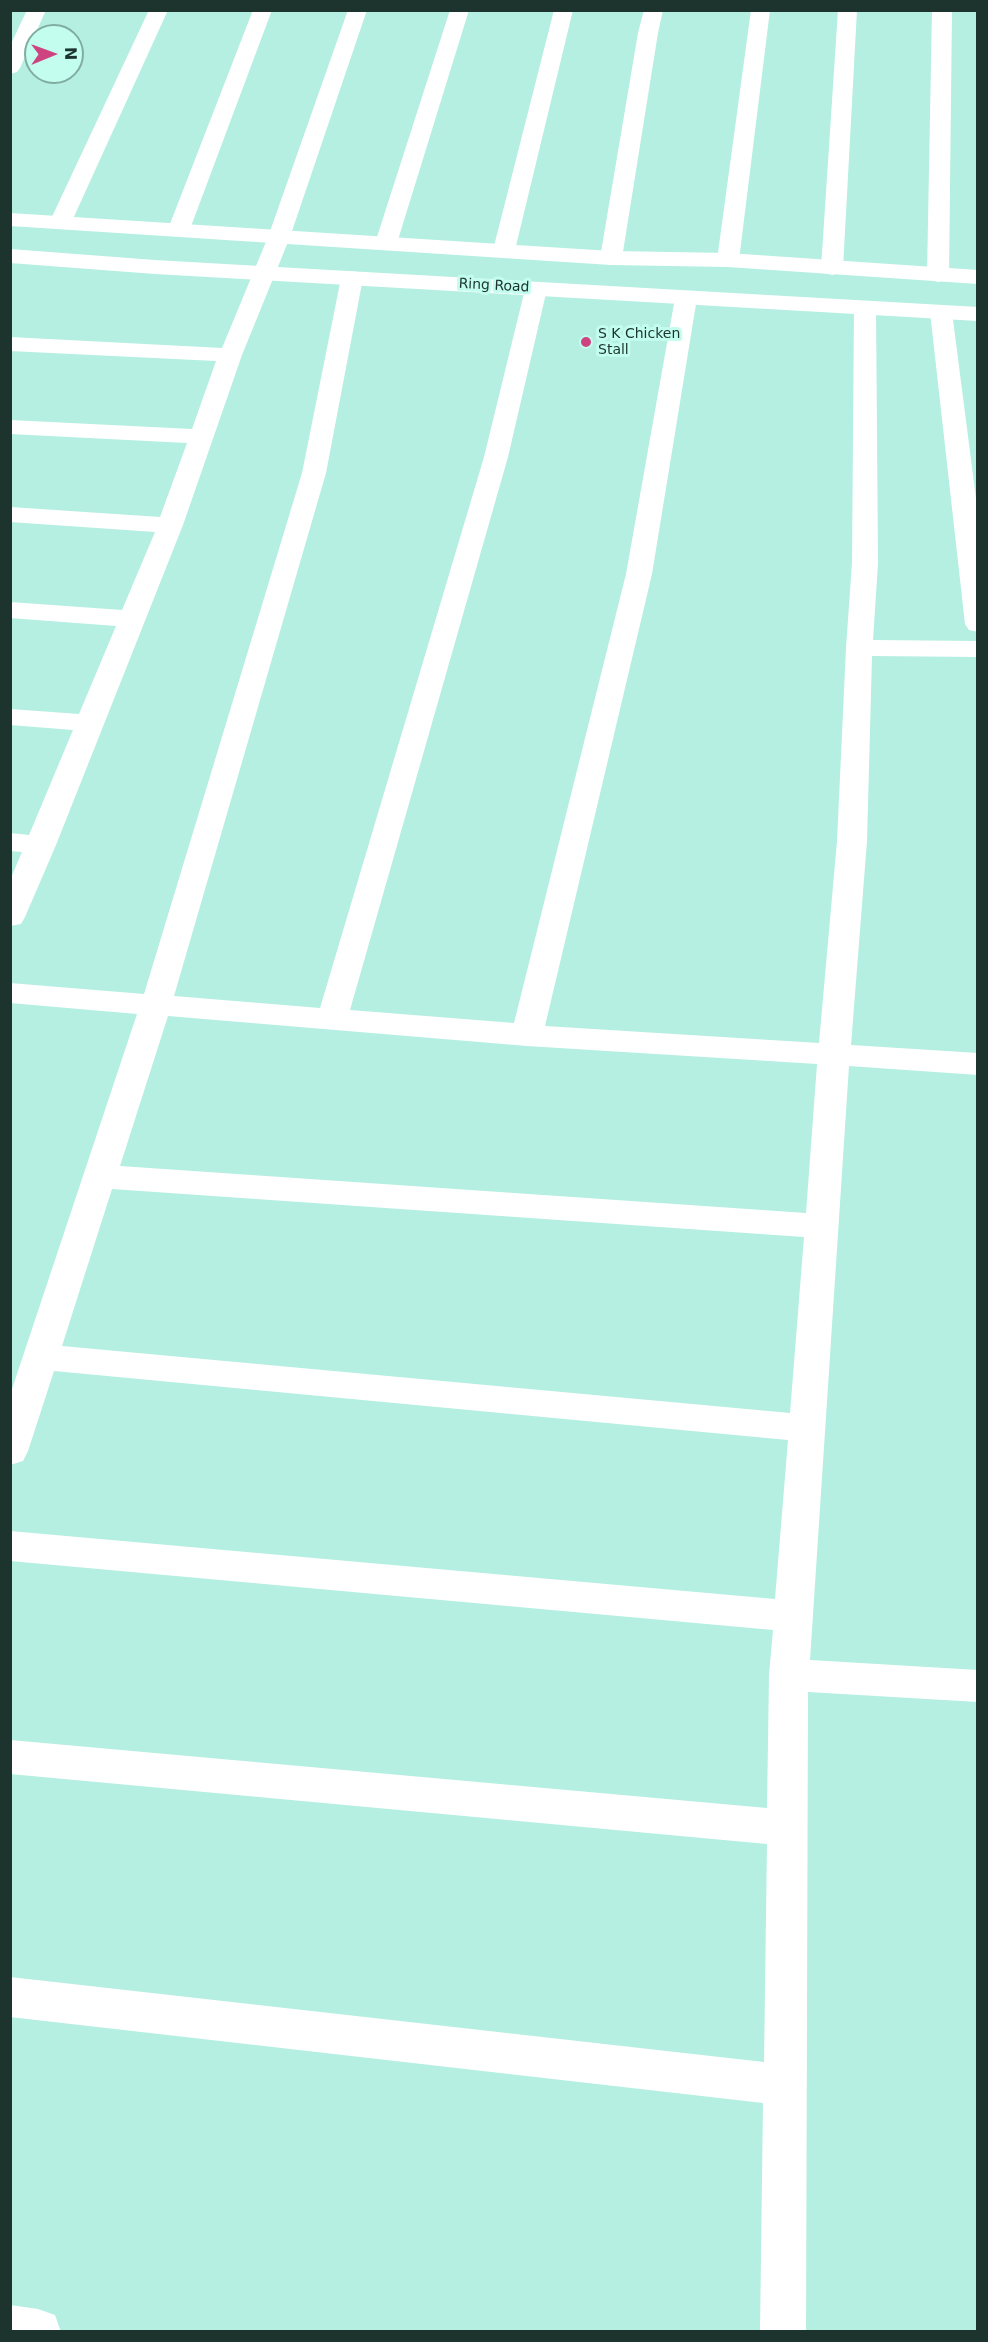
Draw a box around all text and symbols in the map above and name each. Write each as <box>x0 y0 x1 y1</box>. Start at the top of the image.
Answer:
north arrow <box>24 24 84 84</box>
text: N <box>61 47 80 61</box>
street label: Ring Road <box>458 276 530 296</box>
place label: S K Chicken Stall <box>598 326 680 358</box>
marker: S K Chicken Stall <box>579 335 593 349</box>

